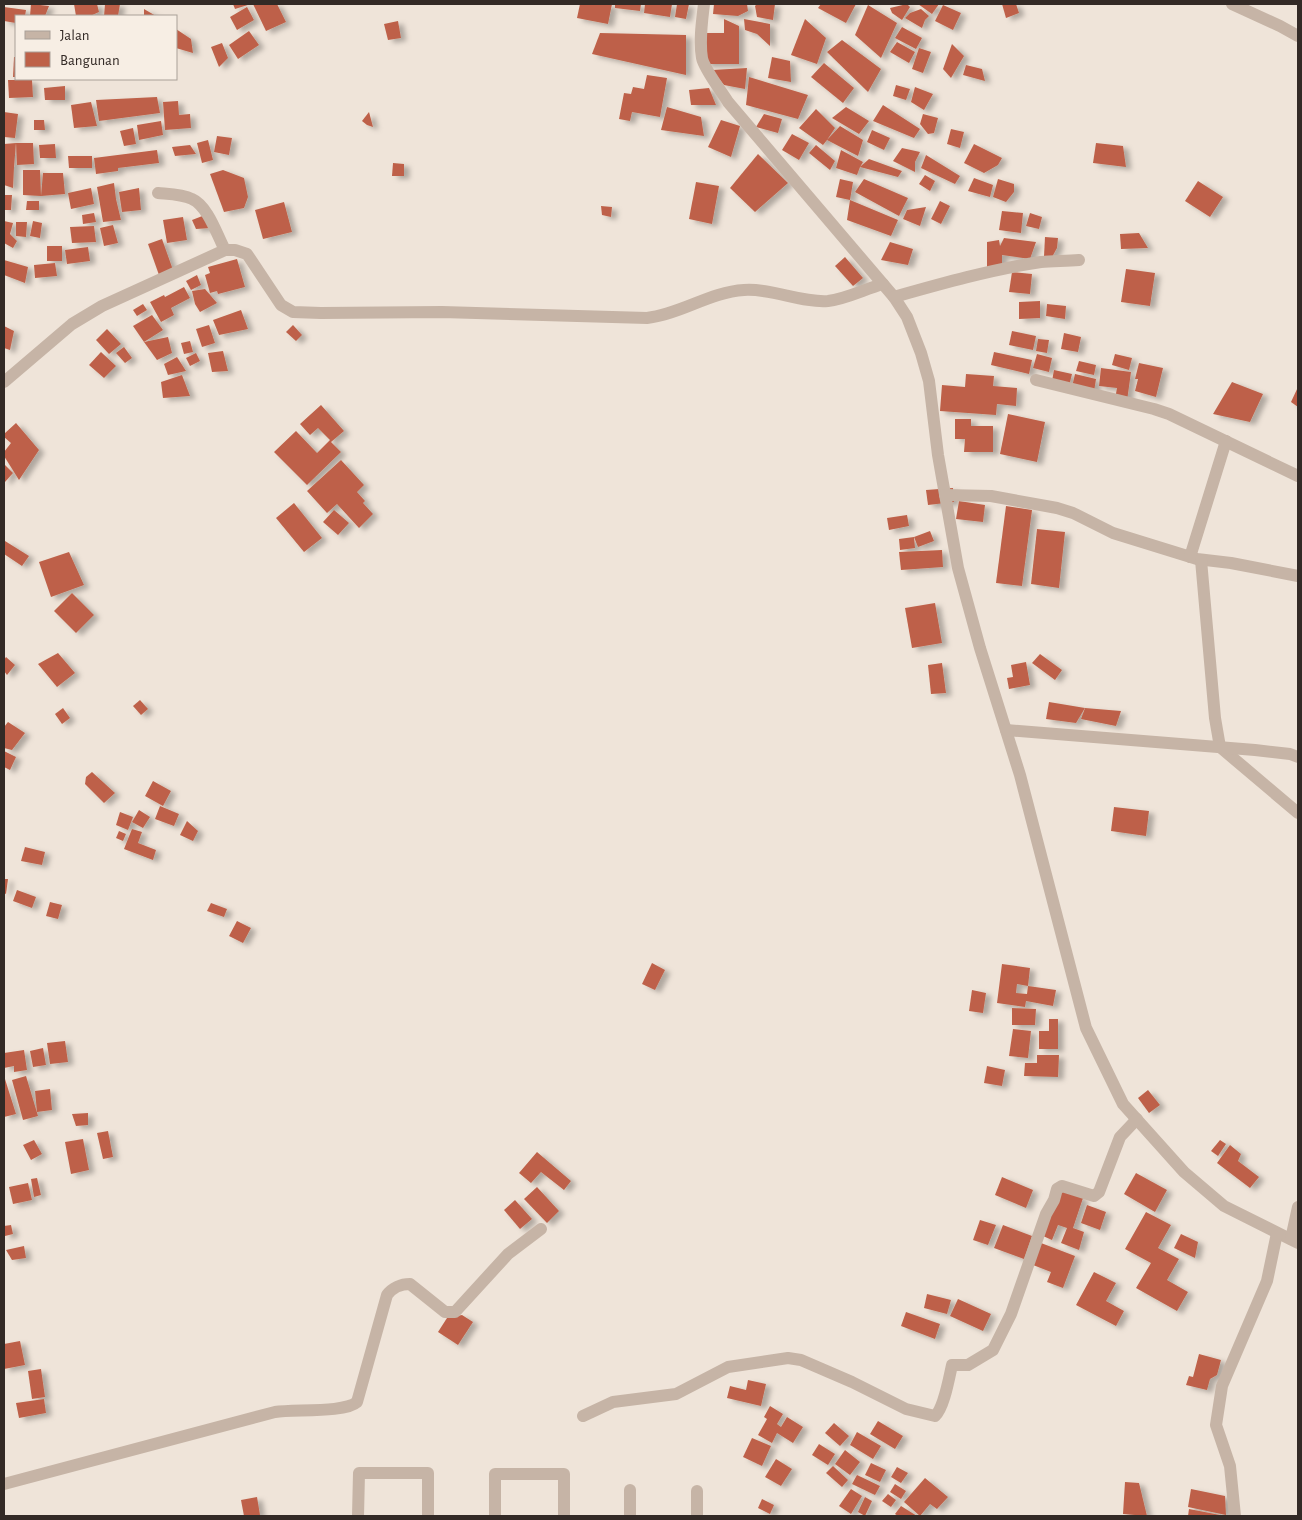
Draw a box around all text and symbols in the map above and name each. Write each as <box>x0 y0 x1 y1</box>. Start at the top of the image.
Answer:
legend <box>15 15 178 80</box>
text: Jalan <box>60 28 90 43</box>
text: Bangunan <box>60 53 120 68</box>

